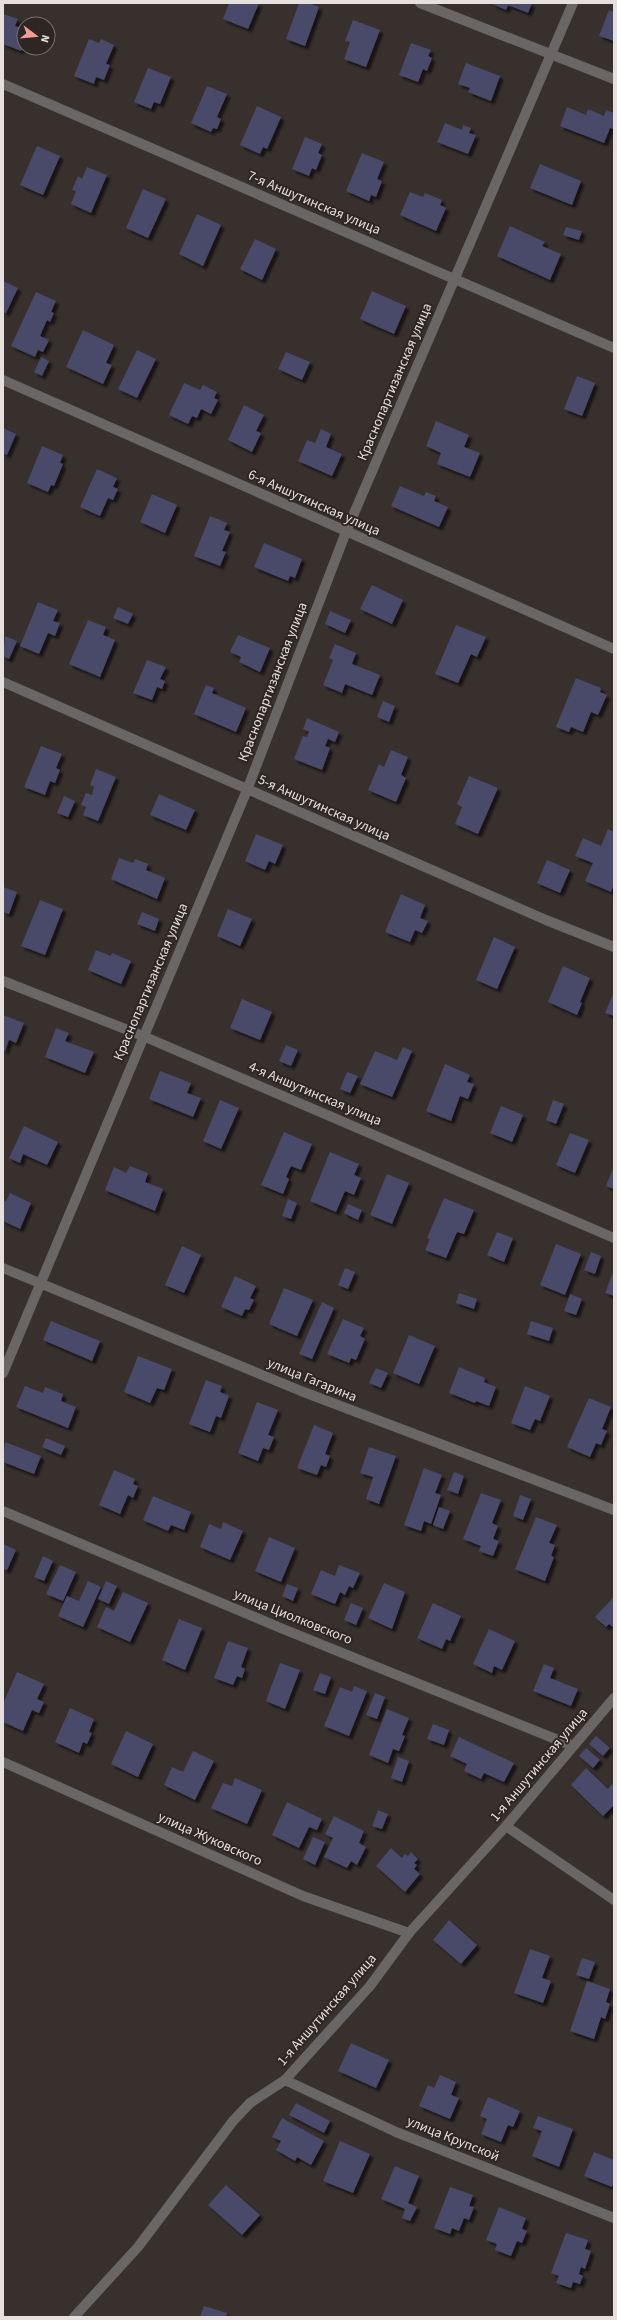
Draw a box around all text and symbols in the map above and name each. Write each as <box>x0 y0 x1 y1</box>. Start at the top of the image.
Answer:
north arrow <box>16 16 56 56</box>
text: N <box>37 33 53 44</box>
street label: 7-я Аншутинская улица <box>244 166 384 240</box>
street label: Краснопартизанская улица <box>353 300 437 464</box>
street label: 6-я Аншутинская улица <box>245 465 383 541</box>
street label: Краснопартизанская улица <box>233 599 313 765</box>
street label: 5-я Аншутинская улица <box>255 770 393 846</box>
street label: Краснопартизанская улица <box>109 900 193 1064</box>
street label: 4-я Аншутинская улица <box>245 1057 385 1131</box>
street label: улица Гагарина <box>264 1353 360 1407</box>
street label: улица Циолковского <box>231 1584 355 1650</box>
street label: 1-я Аншутинская улица <box>485 1704 593 1826</box>
street label: улица Жуковского <box>155 1807 265 1871</box>
street label: 1-я Аншутинская улица <box>273 1950 381 2070</box>
street label: улица Крупской <box>404 2111 502 2167</box>

